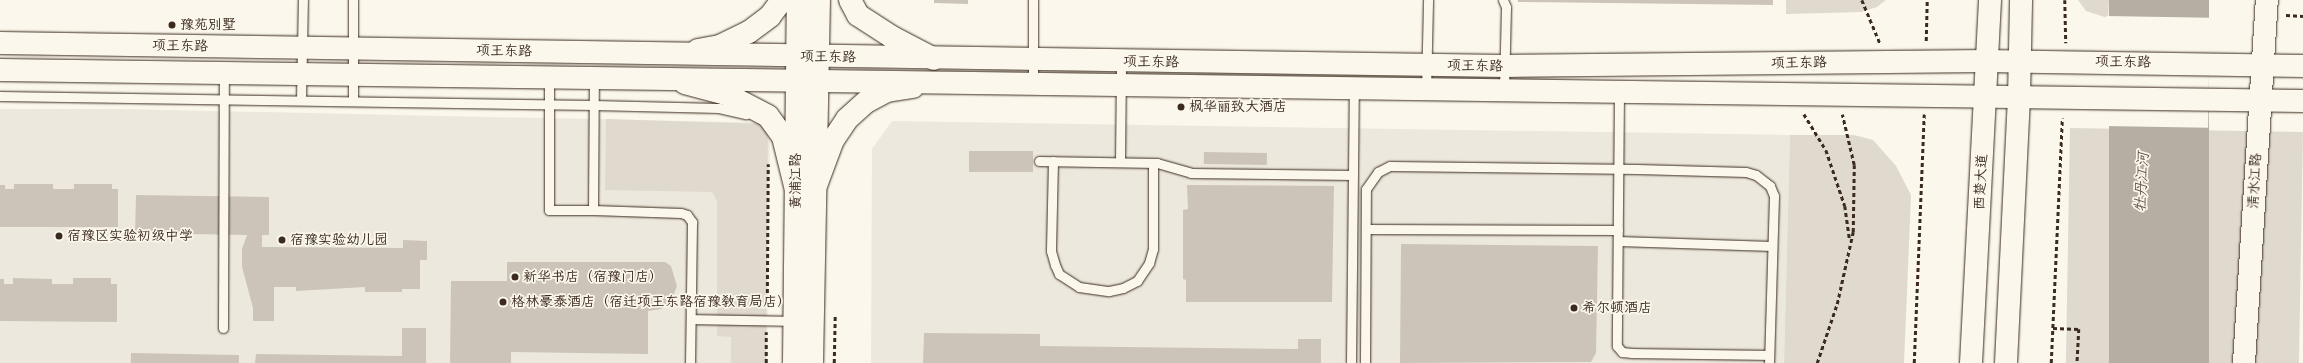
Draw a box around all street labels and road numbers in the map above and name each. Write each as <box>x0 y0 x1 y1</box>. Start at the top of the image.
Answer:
street label: 项王东路 <box>152 37 208 55</box>
street label: 项王东路 <box>476 42 532 60</box>
street label: 项王东路 <box>800 48 856 66</box>
street label: 项王东路 <box>1123 53 1179 71</box>
street label: 项王东路 <box>2095 53 2151 71</box>
street label: 项王东路 <box>1771 54 1827 72</box>
street label: 项王东路 <box>1447 57 1503 75</box>
street label: 黄浦江路 <box>788 153 804 209</box>
street label: 清水江路 <box>2245 153 2265 209</box>
street label: 西楚大道 <box>1971 154 1991 210</box>

